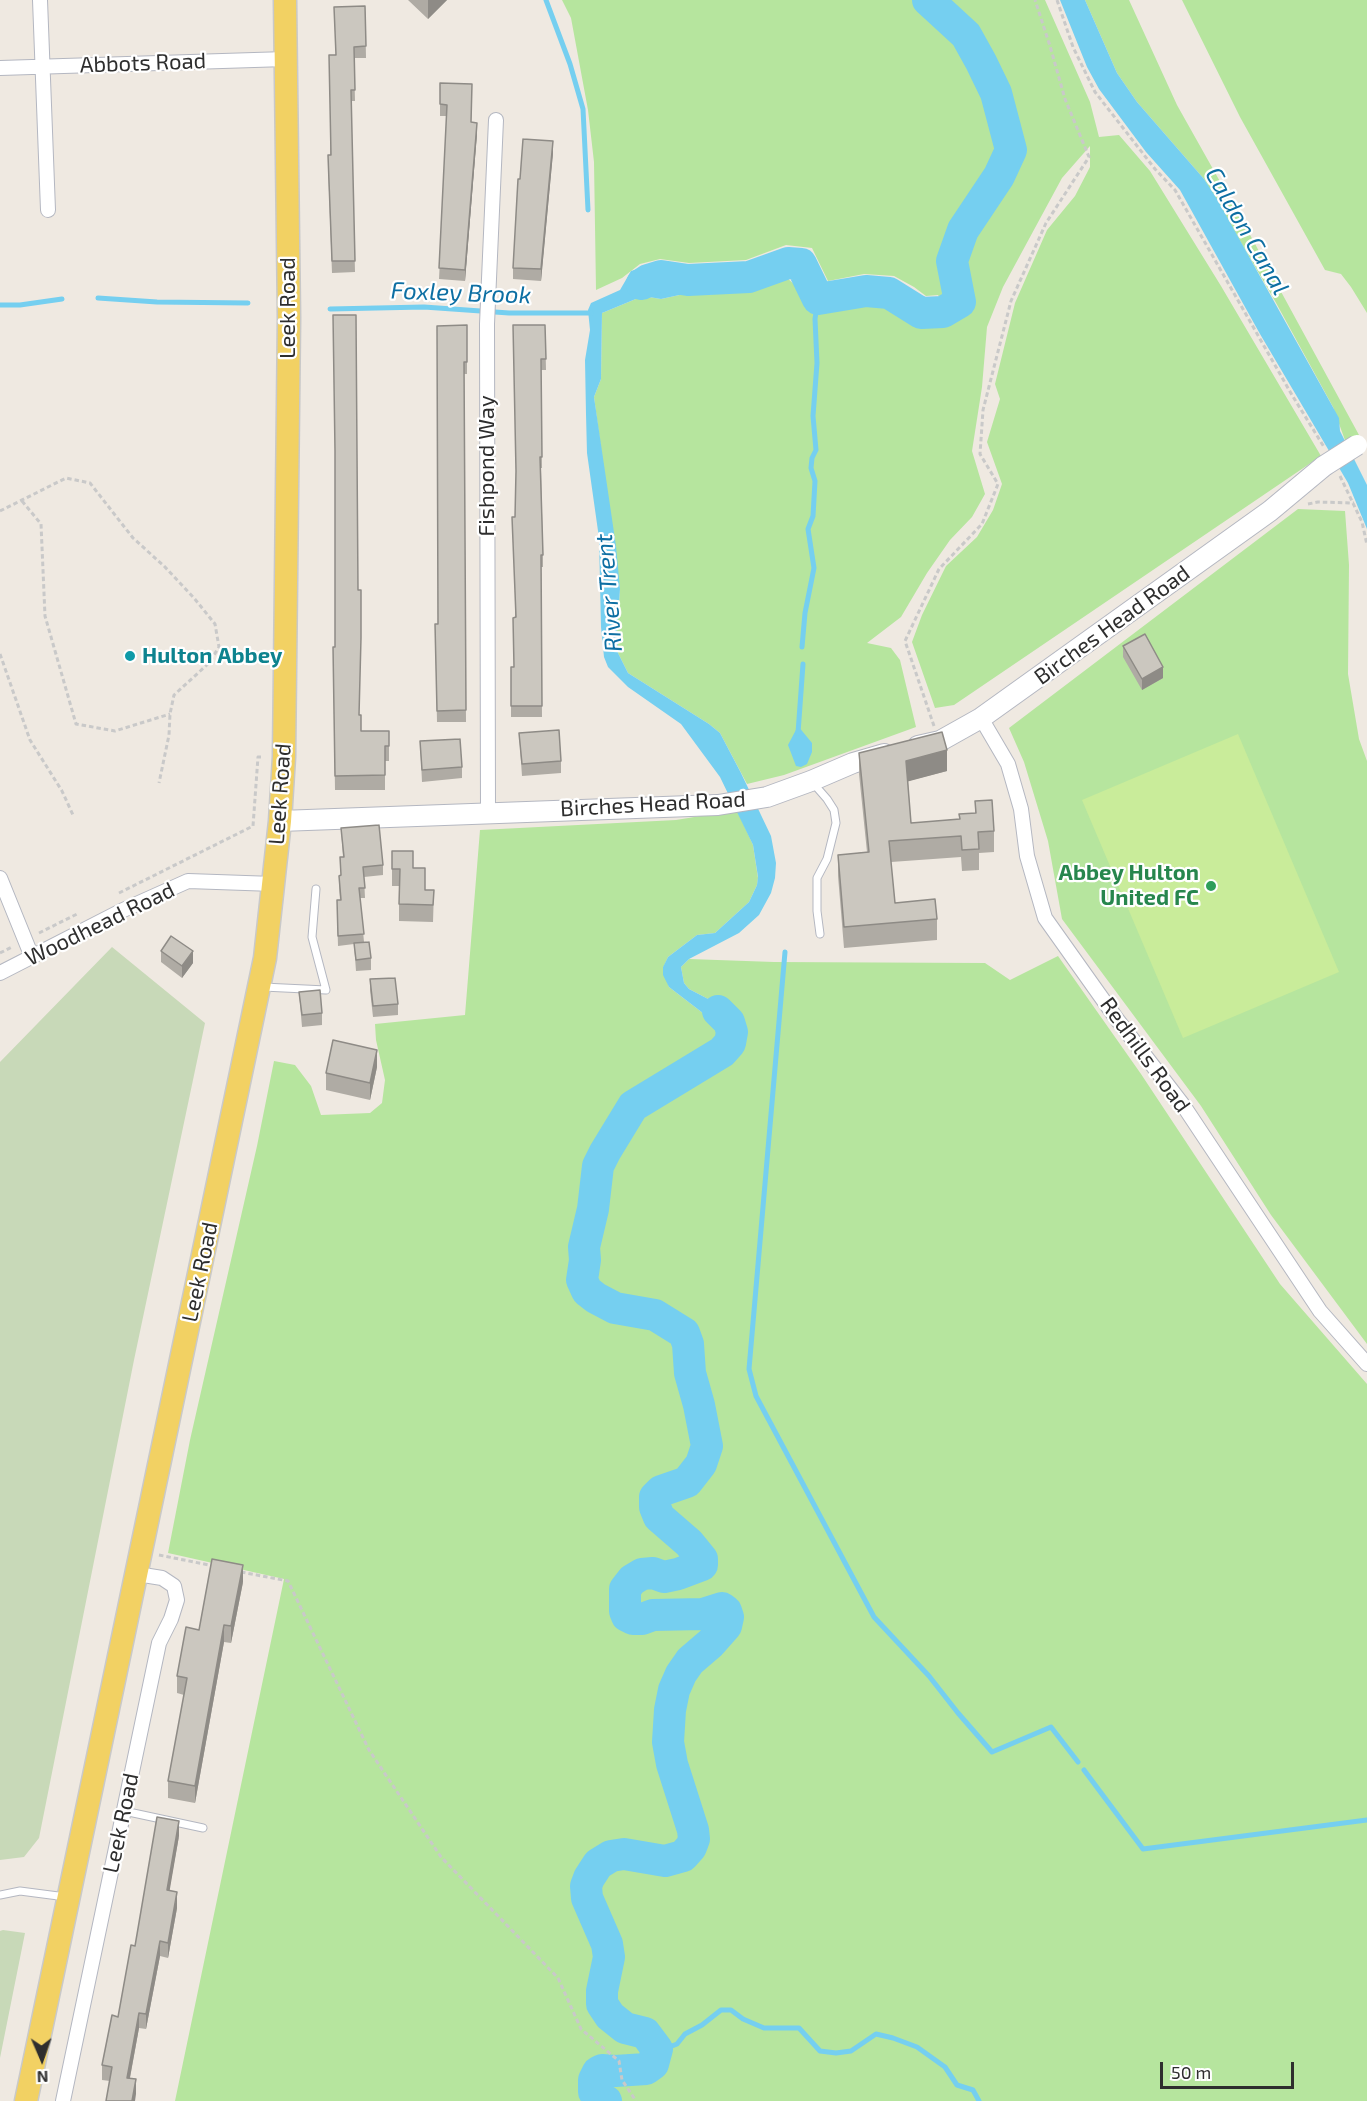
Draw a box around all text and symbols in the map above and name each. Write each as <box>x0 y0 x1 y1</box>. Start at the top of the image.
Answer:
street label: Abbots Road <box>79 48 207 78</box>
water label: Caldon Canal <box>1199 162 1295 300</box>
street label: Leek Road <box>275 257 301 359</box>
water label: Foxley Brook <box>390 276 532 310</box>
street label: Fishpond Way <box>474 395 500 537</box>
water label: River Trent <box>589 533 629 653</box>
street label: Birches Head Road <box>1029 560 1195 690</box>
place label: Hulton Abbey <box>142 643 282 669</box>
marker: Hulton Abbey <box>123 649 137 663</box>
street label: Leek Road <box>263 742 297 846</box>
street label: Birches Head Road <box>560 786 746 822</box>
place label: Abbey Hulton United FC <box>1059 860 1199 912</box>
street label: Woodhead Road <box>21 876 179 972</box>
marker: Abbey Hulton United FC <box>1204 879 1218 893</box>
street label: Redhills Road <box>1094 992 1196 1118</box>
street label: Leek Road <box>177 1220 223 1324</box>
street label: Leek Road <box>98 1771 144 1875</box>
north arrow <box>12 2029 72 2089</box>
scale bar <box>1163 2050 1296 2088</box>
text: 50 m <box>1171 2061 1211 2083</box>
text: N <box>37 2068 49 2087</box>

